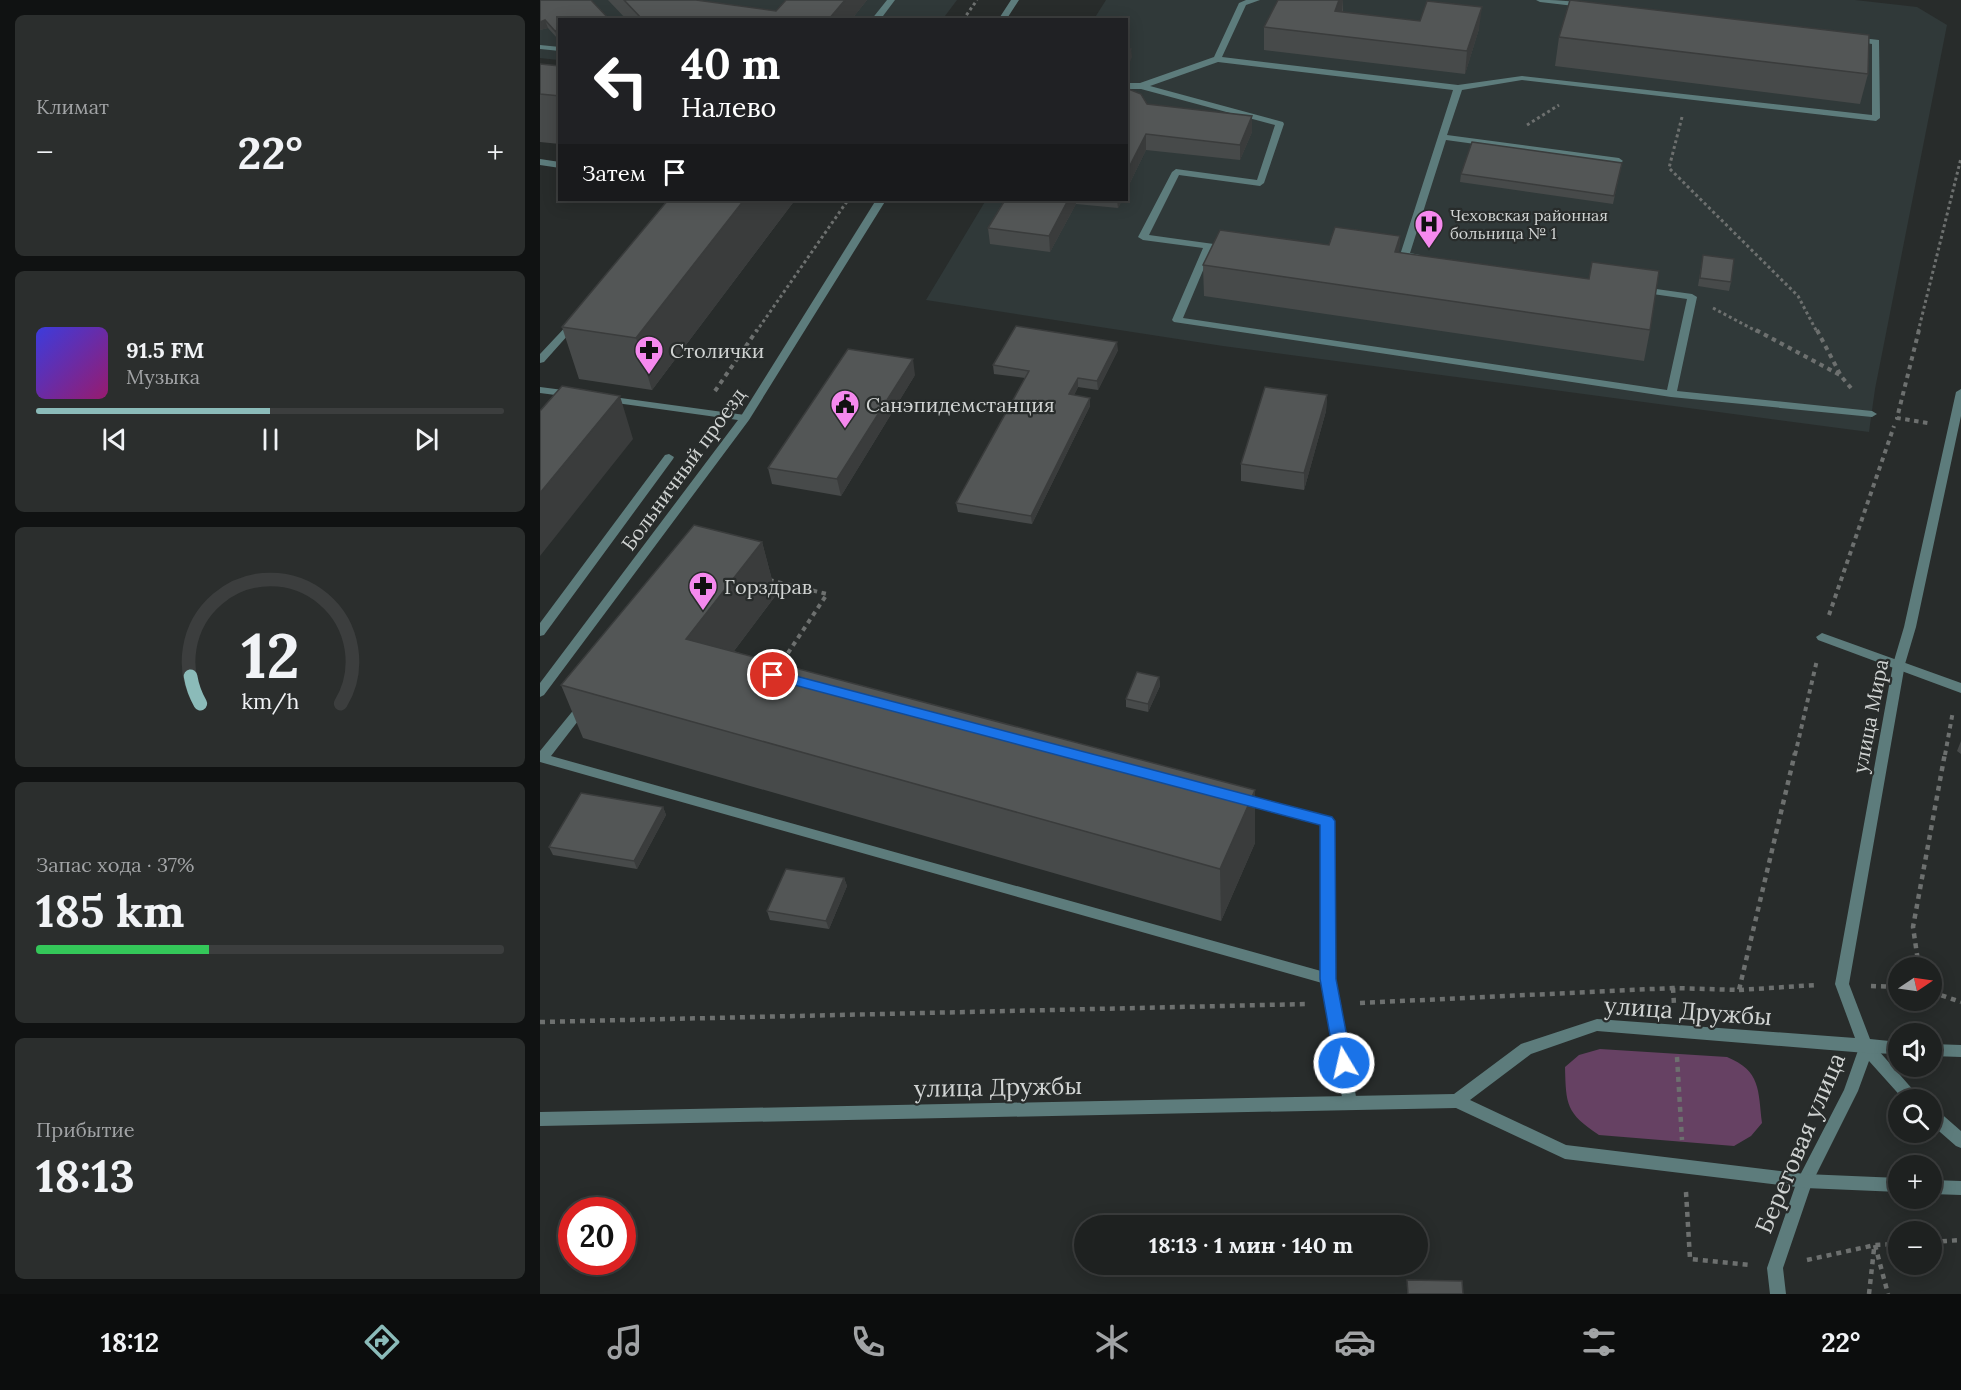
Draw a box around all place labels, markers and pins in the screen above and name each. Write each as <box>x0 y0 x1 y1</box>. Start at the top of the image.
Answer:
place label: Чеховская районная больница № 1 <box>1450 205 1608 243</box>
hospital icon: Чеховская районная больница № 1 <box>1413 208 1445 250</box>
pharmacy icon: Столички <box>633 334 665 376</box>
place label: Столички <box>670 338 764 363</box>
public building icon: Санэпидемстанция <box>829 388 861 430</box>
place label: Санэпидемстанция <box>866 392 1055 417</box>
pharmacy icon: Горздрав <box>687 570 719 612</box>
place label: Горздрав <box>724 574 812 599</box>
pin <box>747 649 798 700</box>

